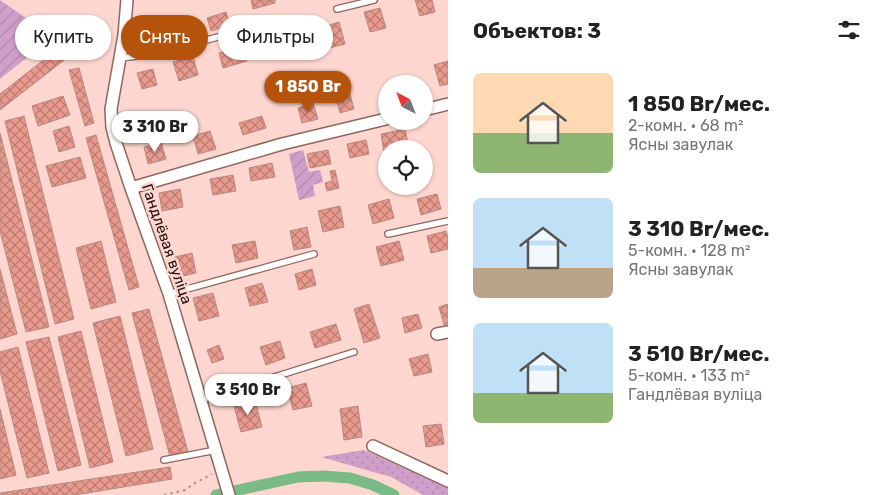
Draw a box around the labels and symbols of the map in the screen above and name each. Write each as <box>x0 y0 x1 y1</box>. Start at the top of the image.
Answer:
pin: 1 850 Br <box>256 70 360 113</box>
north arrow <box>378 75 432 130</box>
pin: 3 310 Br <box>103 110 207 153</box>
street label: Гандлёвая вуліца <box>138 182 196 306</box>
pin: 3 510 Br <box>196 374 300 416</box>

